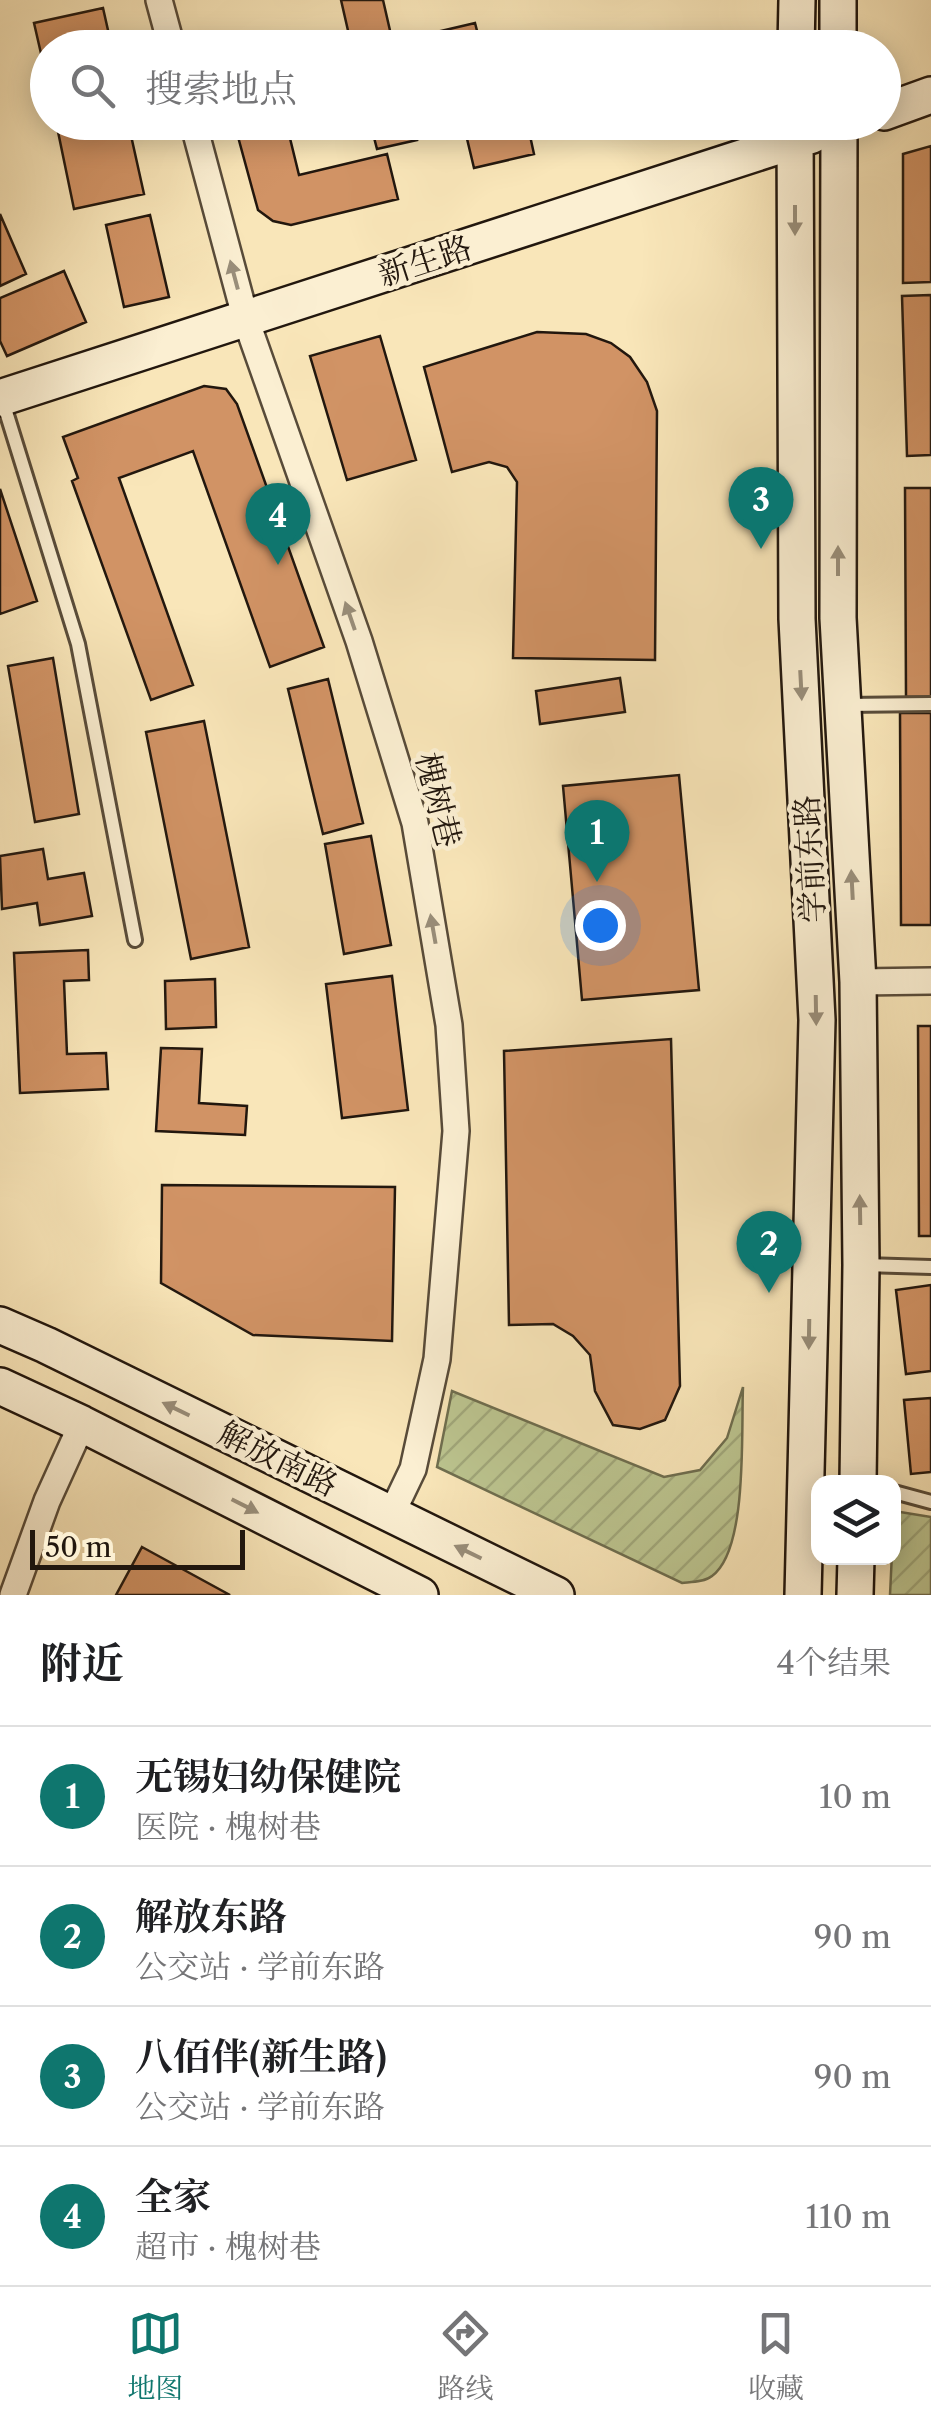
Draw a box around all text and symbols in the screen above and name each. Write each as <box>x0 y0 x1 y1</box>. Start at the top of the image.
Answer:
search box <box>30 30 901 140</box>
icon: search <box>65 58 120 113</box>
text: 搜索地点 <box>145 65 297 112</box>
one-way arrow <box>787 204 803 236</box>
street label: 新生路 <box>373 227 477 294</box>
one-way arrow <box>226 259 241 290</box>
pin: 3 <box>728 466 794 549</box>
pin: 4 <box>246 482 310 565</box>
one-way arrow <box>830 544 846 576</box>
one-way arrow <box>341 600 356 630</box>
one-way arrow <box>793 669 809 701</box>
street label: 槐树巷 <box>408 749 469 851</box>
street label: 学前东路 <box>787 794 832 924</box>
pin: 1 <box>564 800 630 882</box>
one-way arrow <box>844 869 860 901</box>
your location <box>575 900 626 951</box>
one-way arrow <box>425 913 440 944</box>
one-way arrow <box>809 994 825 1026</box>
one-way arrow <box>852 1194 868 1226</box>
pin: 2 <box>736 1210 802 1293</box>
one-way arrow <box>801 1319 817 1351</box>
one-way arrow <box>162 1401 191 1418</box>
street label: 解放南路 <box>212 1413 344 1504</box>
map controls <box>811 1475 901 1565</box>
button: layers <box>811 1475 901 1565</box>
one-way arrow <box>230 1497 259 1514</box>
scale bar <box>30 1525 245 1570</box>
text: 50 m <box>45 1530 112 1564</box>
one-way arrow <box>453 1544 482 1561</box>
text: 附近 <box>40 1637 124 1689</box>
text: 4个结果 <box>777 1643 891 1682</box>
text: 无锡妇幼保健院 <box>135 1753 401 1800</box>
text: 1 <box>65 1777 80 1816</box>
text: 10 m <box>819 1777 891 1816</box>
text: 医院 · 槐树巷 <box>135 1807 321 1846</box>
text: 解放东路 <box>135 1893 287 1940</box>
text: 2 <box>63 1917 82 1956</box>
text: 90 m <box>814 1917 891 1956</box>
text: 公交站 · 学前东路 <box>135 1947 385 1986</box>
text: 八佰伴(新生路) <box>135 2033 387 2080</box>
text: 3 <box>63 2057 82 2096</box>
text: 90 m <box>814 2057 891 2096</box>
text: 公交站 · 学前东路 <box>135 2087 385 2126</box>
text: 全家 <box>135 2173 211 2220</box>
text: 4 <box>63 2197 82 2236</box>
text: 110 m <box>805 2197 891 2236</box>
text: 超市 · 槐树巷 <box>135 2227 321 2266</box>
tab: 地图 <box>127 2306 183 2406</box>
tab: 路线 <box>437 2306 494 2406</box>
tab: 收藏 <box>748 2306 804 2406</box>

